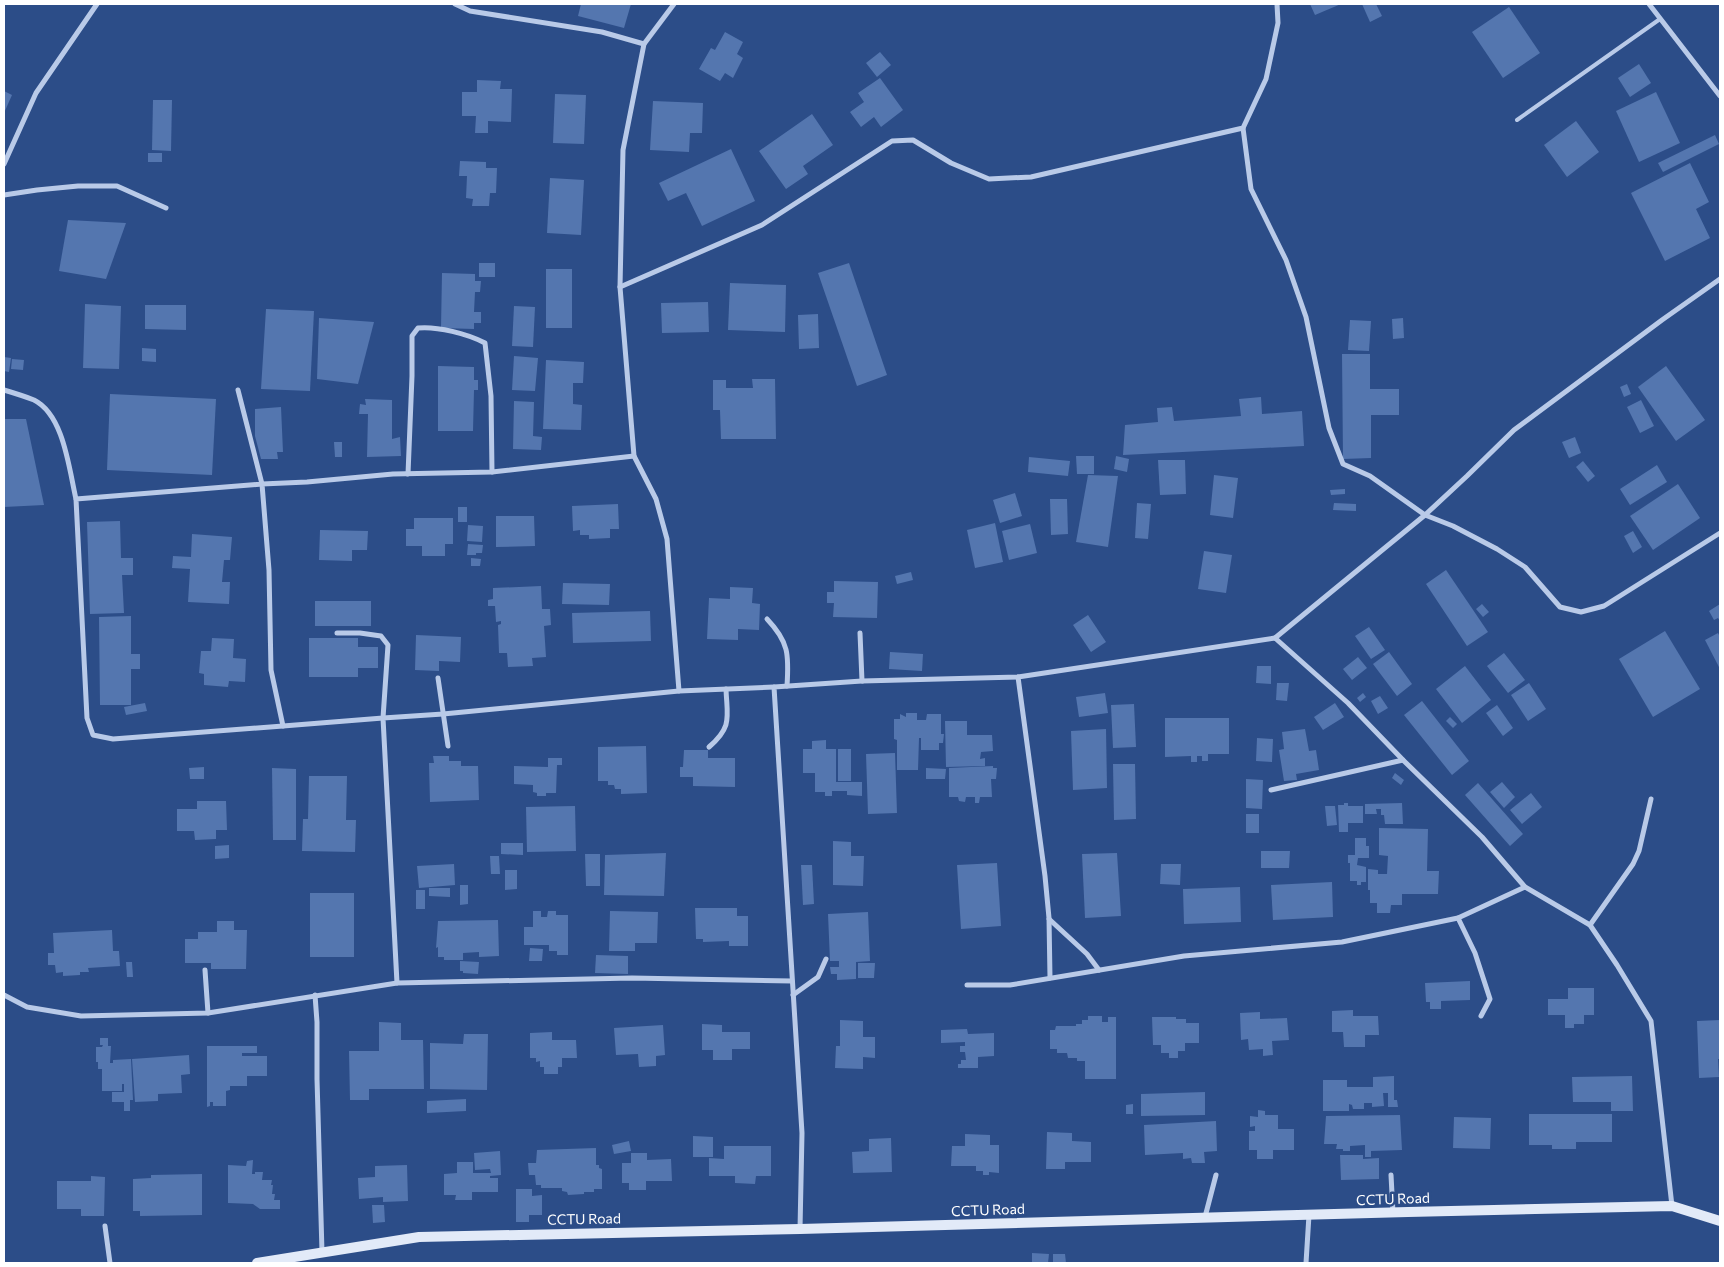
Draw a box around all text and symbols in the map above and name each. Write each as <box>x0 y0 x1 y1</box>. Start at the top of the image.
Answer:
street label: CCTU Road <box>1356 1189 1430 1208</box>
street label: CCTU Road <box>951 1200 1025 1219</box>
street label: CCTU Road <box>547 1209 621 1228</box>

